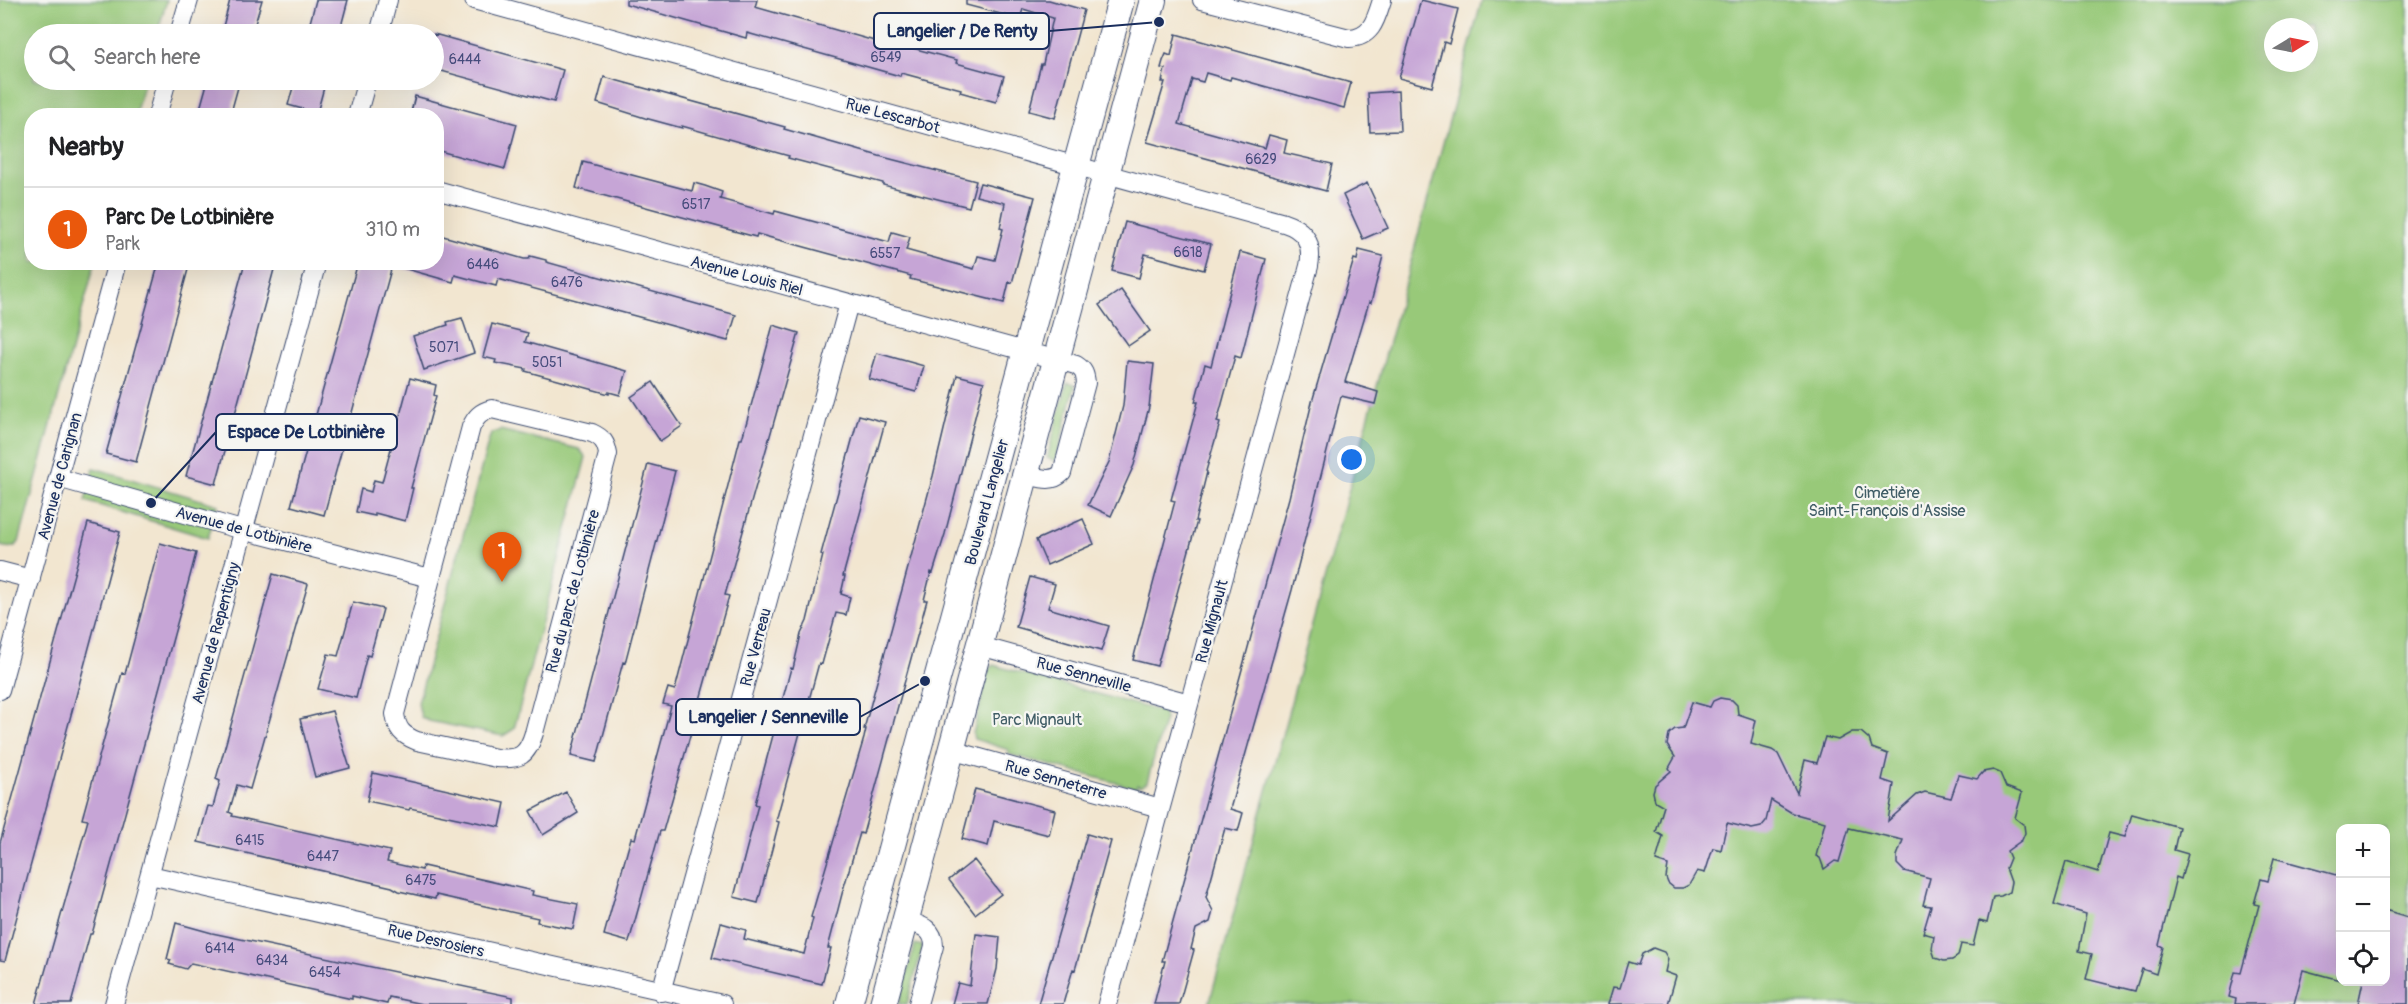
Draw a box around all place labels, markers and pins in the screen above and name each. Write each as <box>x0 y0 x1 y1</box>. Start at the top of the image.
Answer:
callout: Langelier / De Renty <box>874 13 1049 49</box>
callout: Espace De Lotbinière <box>216 414 397 450</box>
pin: 1 <box>482 532 522 582</box>
callout: Langelier / Senneville <box>676 699 860 735</box>

